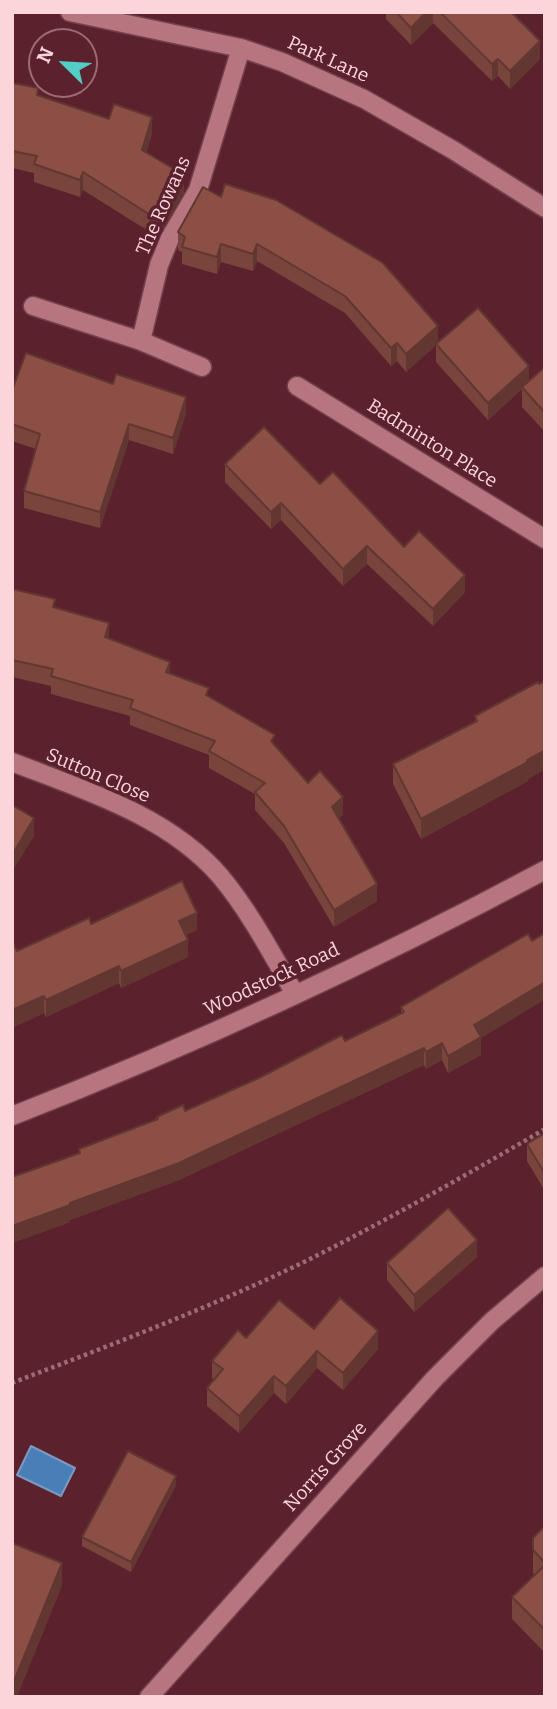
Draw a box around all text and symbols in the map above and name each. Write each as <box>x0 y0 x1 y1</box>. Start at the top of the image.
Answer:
north arrow <box>28 28 98 98</box>
street label: Park Lane <box>284 32 372 88</box>
text: N <box>32 44 59 66</box>
street label: The Rowans <box>132 153 196 259</box>
street label: Badminton Place <box>363 395 501 493</box>
street label: Sutton Close <box>43 744 153 808</box>
street label: Woodstock Road <box>201 939 343 1021</box>
street label: Norris Grove <box>280 1417 372 1517</box>

